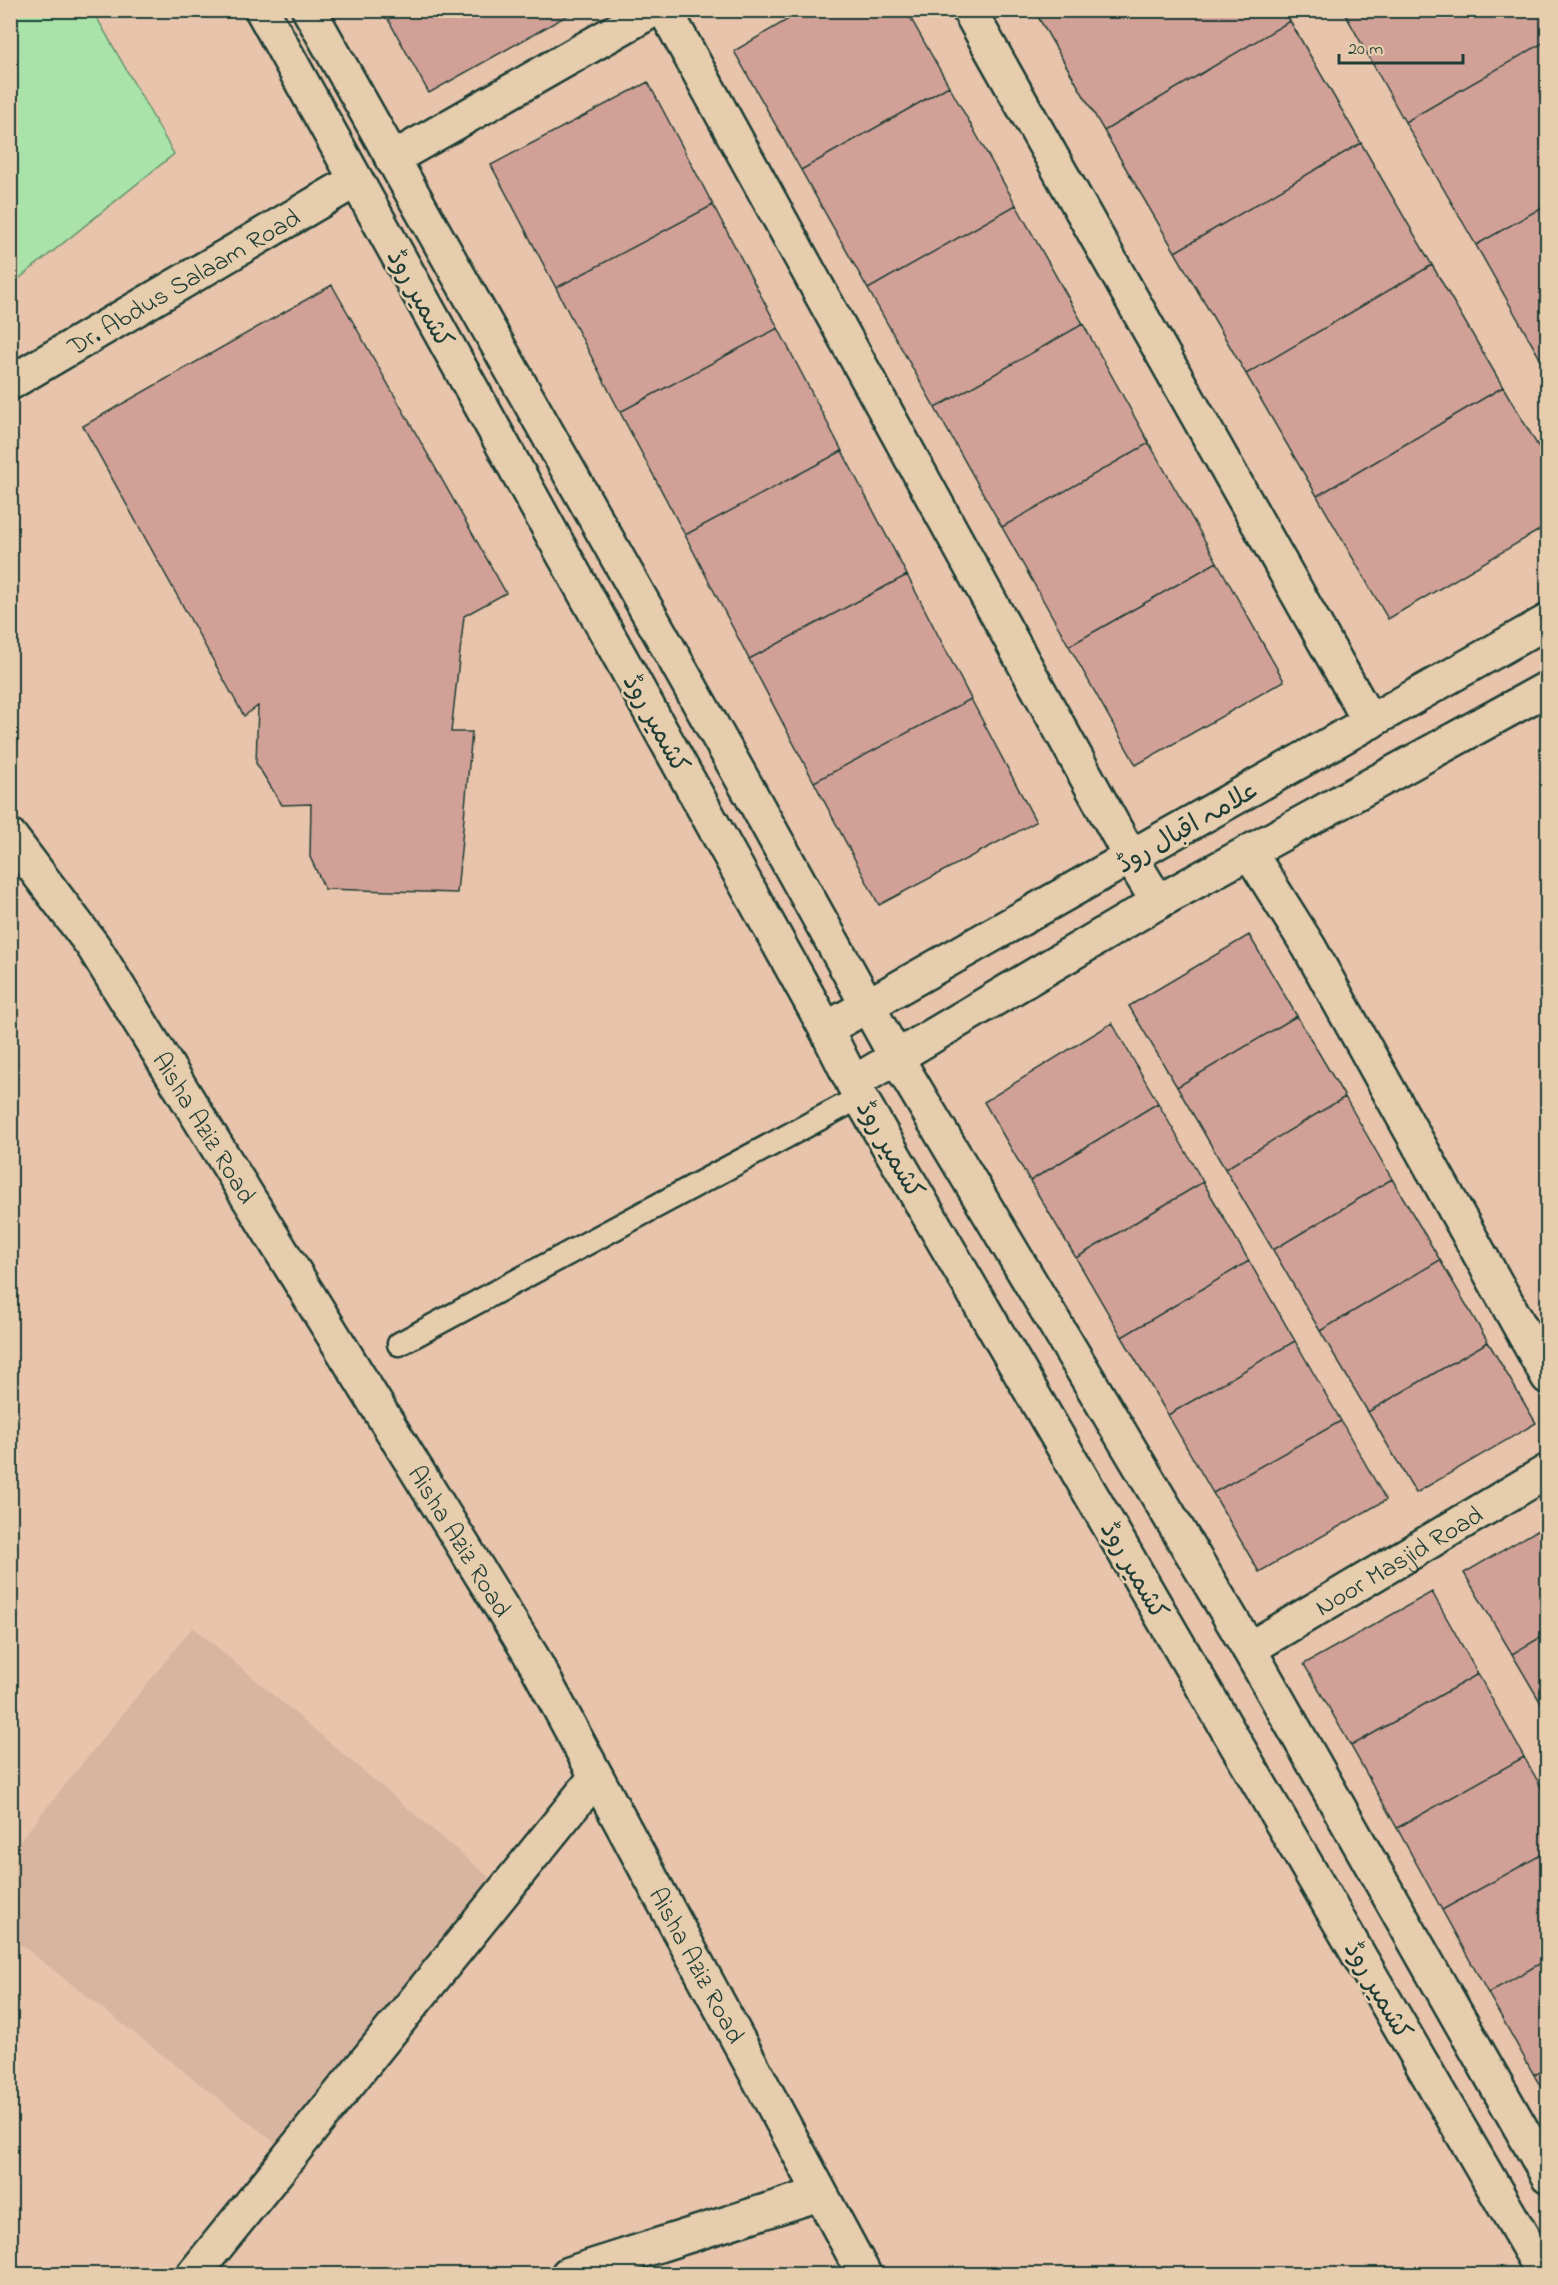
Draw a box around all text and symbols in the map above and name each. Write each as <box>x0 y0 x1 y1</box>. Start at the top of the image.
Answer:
scale bar <box>1339 27 1464 65</box>
text: 20 m <box>1348 37 1383 63</box>
street label: Dr. Abdus Salaam Road <box>60 200 309 368</box>
street label: کشمیر روڈ <box>375 243 461 356</box>
street label: کشمیر روڈ <box>611 668 697 781</box>
street label: علامہ اقبال روڈ <box>1110 772 1267 885</box>
street label: Aisha Aziz Road <box>141 1046 264 1213</box>
street label: کشمیر روڈ <box>845 1094 932 1207</box>
street label: Aisha Aziz Road <box>396 1459 519 1626</box>
street label: Noor Masjid Road <box>1309 1497 1492 1627</box>
street label: کشمیر روڈ <box>1089 1515 1176 1628</box>
street label: Aisha Aziz Road <box>637 1881 753 2052</box>
street label: کشمیر روڈ <box>1333 1935 1420 2048</box>

